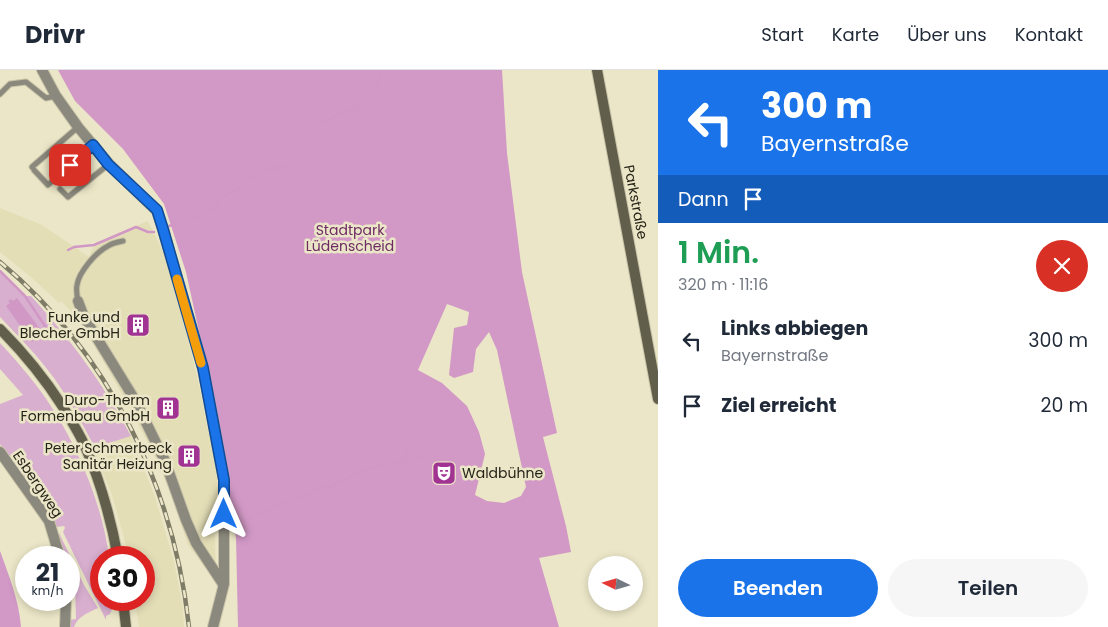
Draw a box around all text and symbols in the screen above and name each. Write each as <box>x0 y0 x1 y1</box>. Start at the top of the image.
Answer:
text: Drivr <box>25 18 85 51</box>
text: Start <box>761 22 804 47</box>
text: Karte <box>832 22 879 47</box>
text: Über uns <box>907 22 987 47</box>
text: Kontakt <box>1015 22 1083 47</box>
text: 300 m <box>761 81 872 130</box>
icon: left <box>678 90 743 155</box>
text: Bayernstraße <box>761 128 909 159</box>
pin <box>49 144 91 186</box>
icon: arrive <box>56 151 84 179</box>
street label: Parkstraße <box>619 163 653 241</box>
icon: arrive <box>739 185 767 213</box>
text: Dann <box>678 186 729 213</box>
park label: Stadtpark Lüdenscheid <box>306 220 394 256</box>
text: 1 Min. <box>678 231 759 274</box>
button: close <box>1036 240 1088 292</box>
text: 320 m · 11:16 <box>678 273 768 296</box>
place label: Funke und Blecher GmbH <box>20 307 120 343</box>
building icon: Funke und Blecher GmbH <box>125 312 151 338</box>
text: Links abbiegen <box>721 315 868 342</box>
icon: left <box>678 327 706 355</box>
text: 300 m <box>1028 327 1088 354</box>
text: Bayernstraße <box>721 344 829 367</box>
place label: Duro-Therm Formenbau GmbH <box>21 390 150 426</box>
icon: arrive <box>678 392 706 420</box>
text: Ziel erreicht <box>721 392 837 419</box>
text: 20 m <box>1040 392 1088 419</box>
building icon: Duro-Therm Formenbau GmbH <box>155 395 181 421</box>
place label: Peter Schmerbeck Sanitär Heizung <box>45 438 173 474</box>
building icon: Peter Schmerbeck Sanitär Heizung <box>176 443 202 469</box>
street label: Esbergweg <box>8 447 68 521</box>
theatre icon: Waldbühne <box>431 460 457 486</box>
place label: Waldbühne <box>462 463 543 483</box>
position arrow <box>197 487 249 539</box>
speed limit sign: 30 <box>90 546 155 611</box>
text: 21 <box>36 555 59 590</box>
north arrow <box>588 556 642 611</box>
map controls <box>588 556 643 611</box>
button: Beenden <box>678 559 878 617</box>
button: Teilen <box>888 559 1088 617</box>
text: km/h <box>32 582 63 599</box>

